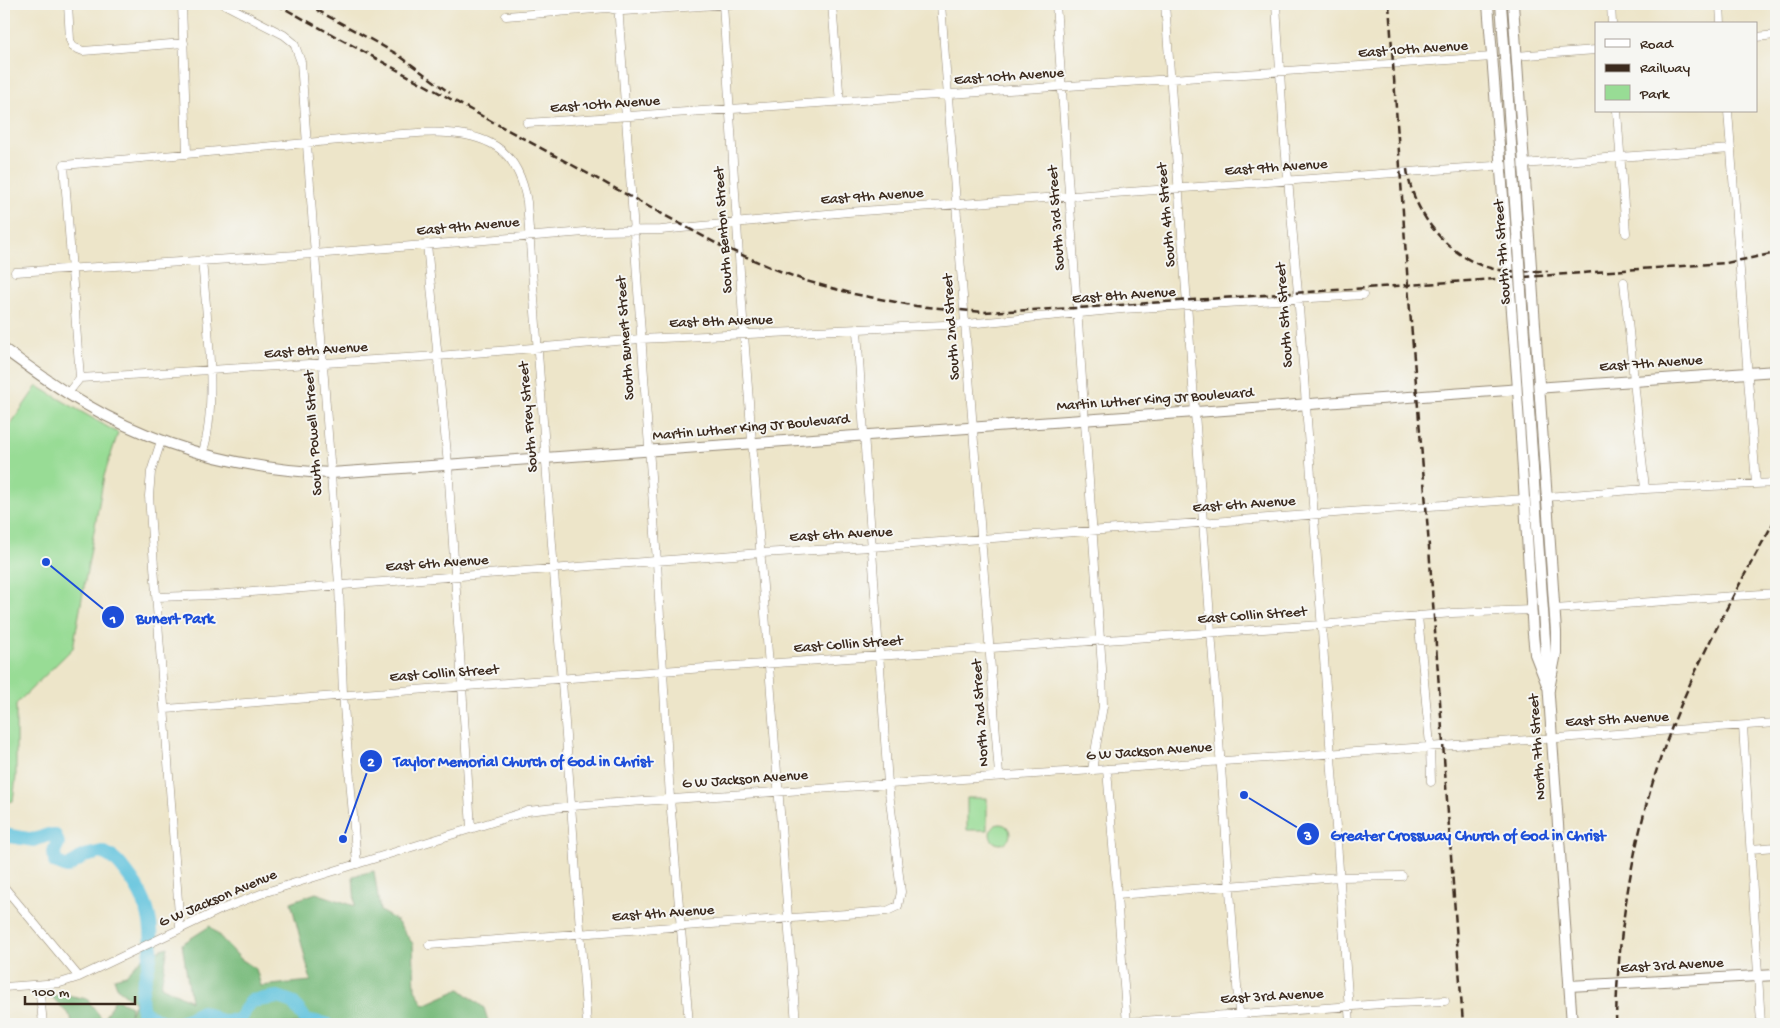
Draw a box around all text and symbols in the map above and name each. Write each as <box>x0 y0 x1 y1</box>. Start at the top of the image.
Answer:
legend <box>1595 22 1758 112</box>
text: Road <box>1640 36 1674 54</box>
street label: East 10th Avenue <box>1357 37 1469 63</box>
text: Railway <box>1640 60 1691 78</box>
street label: East 10th Avenue <box>953 64 1065 90</box>
text: Park <box>1639 86 1670 104</box>
street label: East 10th Avenue <box>549 92 661 118</box>
street label: East 9th Avenue <box>1224 155 1328 181</box>
street label: South 4th Street <box>1153 160 1181 268</box>
street label: South 3rd Street <box>1044 163 1070 271</box>
street label: South Benton Street <box>710 164 737 294</box>
street label: East 9th Avenue <box>820 184 924 210</box>
street label: South 7th Street <box>1490 197 1516 305</box>
street label: East 9th Avenue <box>416 214 520 240</box>
street label: South 5th Street <box>1272 260 1298 368</box>
street label: South 2nd Street <box>939 271 965 381</box>
street label: South Bunert Street <box>613 274 639 401</box>
street label: East 8th Avenue <box>1072 283 1177 309</box>
street label: East 8th Avenue <box>669 311 774 333</box>
street label: East 8th Avenue <box>264 338 369 364</box>
street label: East 7th Avenue <box>1599 351 1704 377</box>
street label: South Frey Street <box>515 359 543 473</box>
street label: South Powell Street <box>301 368 327 496</box>
street label: Martin Luther King Jr Boulevard <box>1056 384 1255 416</box>
street label: Martin Luther King Jr Boulevard <box>652 410 851 446</box>
street label: East 6th Avenue <box>1192 492 1296 518</box>
street label: East 6th Avenue <box>789 523 893 547</box>
street label: East 6th Avenue <box>385 551 489 577</box>
callout: Bunert Park <box>101 602 224 633</box>
street label: East Collin Street <box>1197 603 1309 629</box>
text: 1 <box>109 611 116 629</box>
text: Bunert Park <box>135 611 216 630</box>
street label: East Collin Street <box>793 632 905 658</box>
street label: North 2nd Street <box>968 657 994 767</box>
street label: East Collin Street <box>389 661 501 687</box>
street label: North 7th Street <box>1525 692 1551 801</box>
street label: East 5th Avenue <box>1565 708 1669 732</box>
street label: G W Jackson Avenue <box>1085 739 1213 765</box>
callout: Taylor Memorial Church of God in Christ <box>358 745 662 776</box>
text: Taylor Memorial Church of God in Christ <box>391 753 654 773</box>
text: 2 <box>367 754 375 772</box>
street label: G W Jackson Avenue <box>681 767 809 793</box>
callout: Greater Crossway Church of God in Christ <box>1295 819 1615 850</box>
text: Greater Crossway Church of God in Christ <box>1331 827 1607 847</box>
text: 3 <box>1303 828 1312 846</box>
street label: G W Jackson Avenue <box>156 866 280 932</box>
street label: East 4th Avenue <box>611 901 715 927</box>
street label: East 3rd Avenue <box>1620 954 1724 978</box>
scale bar <box>25 973 135 1005</box>
text: 100 m <box>31 984 70 1002</box>
street label: East 3rd Avenue <box>1220 985 1324 1009</box>

